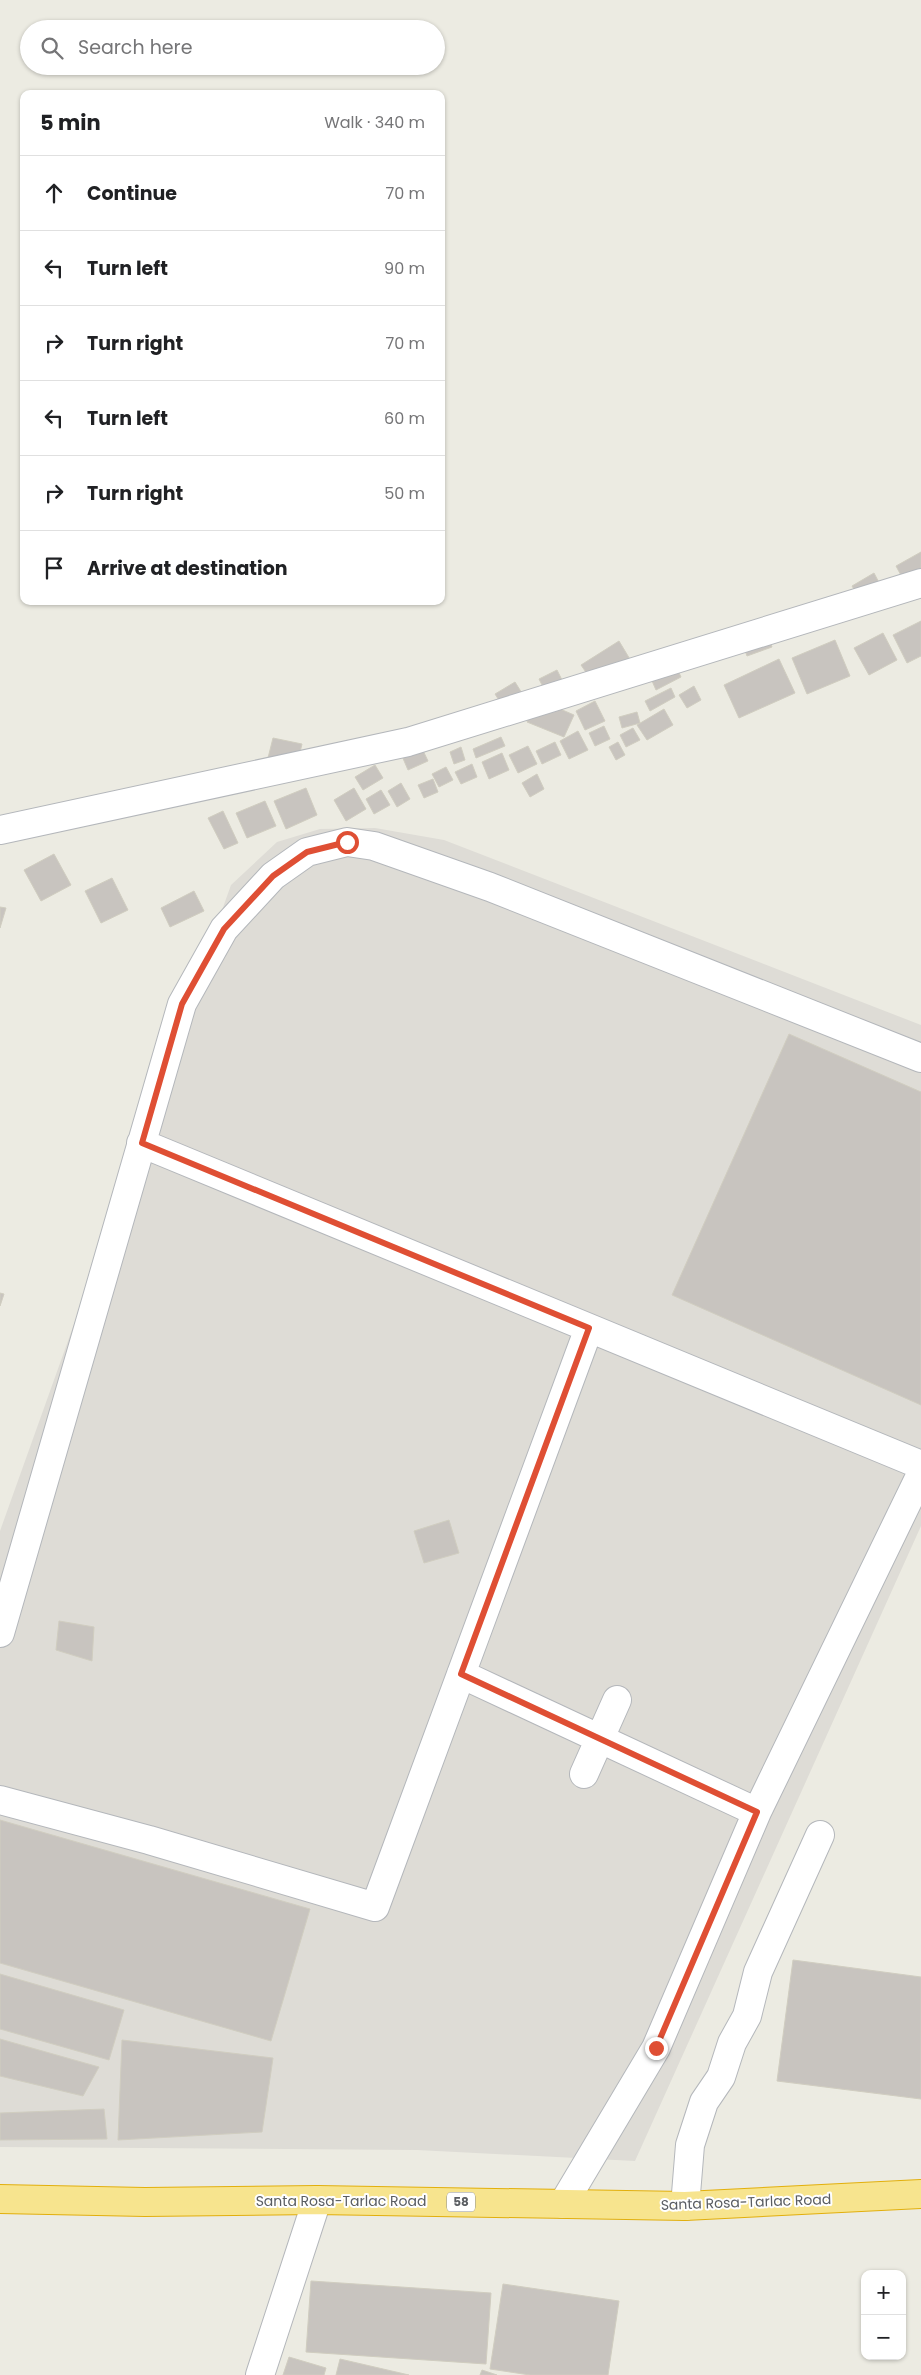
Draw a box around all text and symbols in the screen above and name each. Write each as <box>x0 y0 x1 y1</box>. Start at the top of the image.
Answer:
search box <box>20 20 445 75</box>
icon: search <box>38 34 66 62</box>
text: Search here <box>78 34 192 61</box>
text: 5 min <box>40 108 101 137</box>
text: Walk · 340 m <box>324 111 425 134</box>
icon: ahead <box>40 179 68 207</box>
text: Continue <box>87 180 177 207</box>
text: 70 m <box>385 182 425 205</box>
icon: left <box>40 254 68 282</box>
text: Turn left <box>87 255 168 282</box>
text: 90 m <box>384 257 425 280</box>
icon: right <box>40 329 68 357</box>
text: Turn right <box>87 330 183 357</box>
text: 70 m <box>385 332 425 355</box>
icon: left <box>40 404 68 432</box>
text: Turn left <box>87 405 168 432</box>
text: 60 m <box>384 407 425 430</box>
icon: right <box>40 479 68 507</box>
text: Turn right <box>87 480 183 507</box>
text: 50 m <box>384 482 425 505</box>
icon: arrive <box>40 554 68 582</box>
text: Arrive at destination <box>87 555 288 582</box>
route start <box>336 831 359 854</box>
route end <box>645 2037 668 2060</box>
street label: Santa Rosa-Tarlac Road <box>660 2189 832 2215</box>
street label: Santa Rosa-Tarlac Road <box>256 2191 426 2211</box>
road number: 58 <box>447 2192 475 2212</box>
map controls <box>861 2270 906 2360</box>
button: + <box>861 2270 906 2315</box>
button: − <box>861 2315 906 2360</box>

